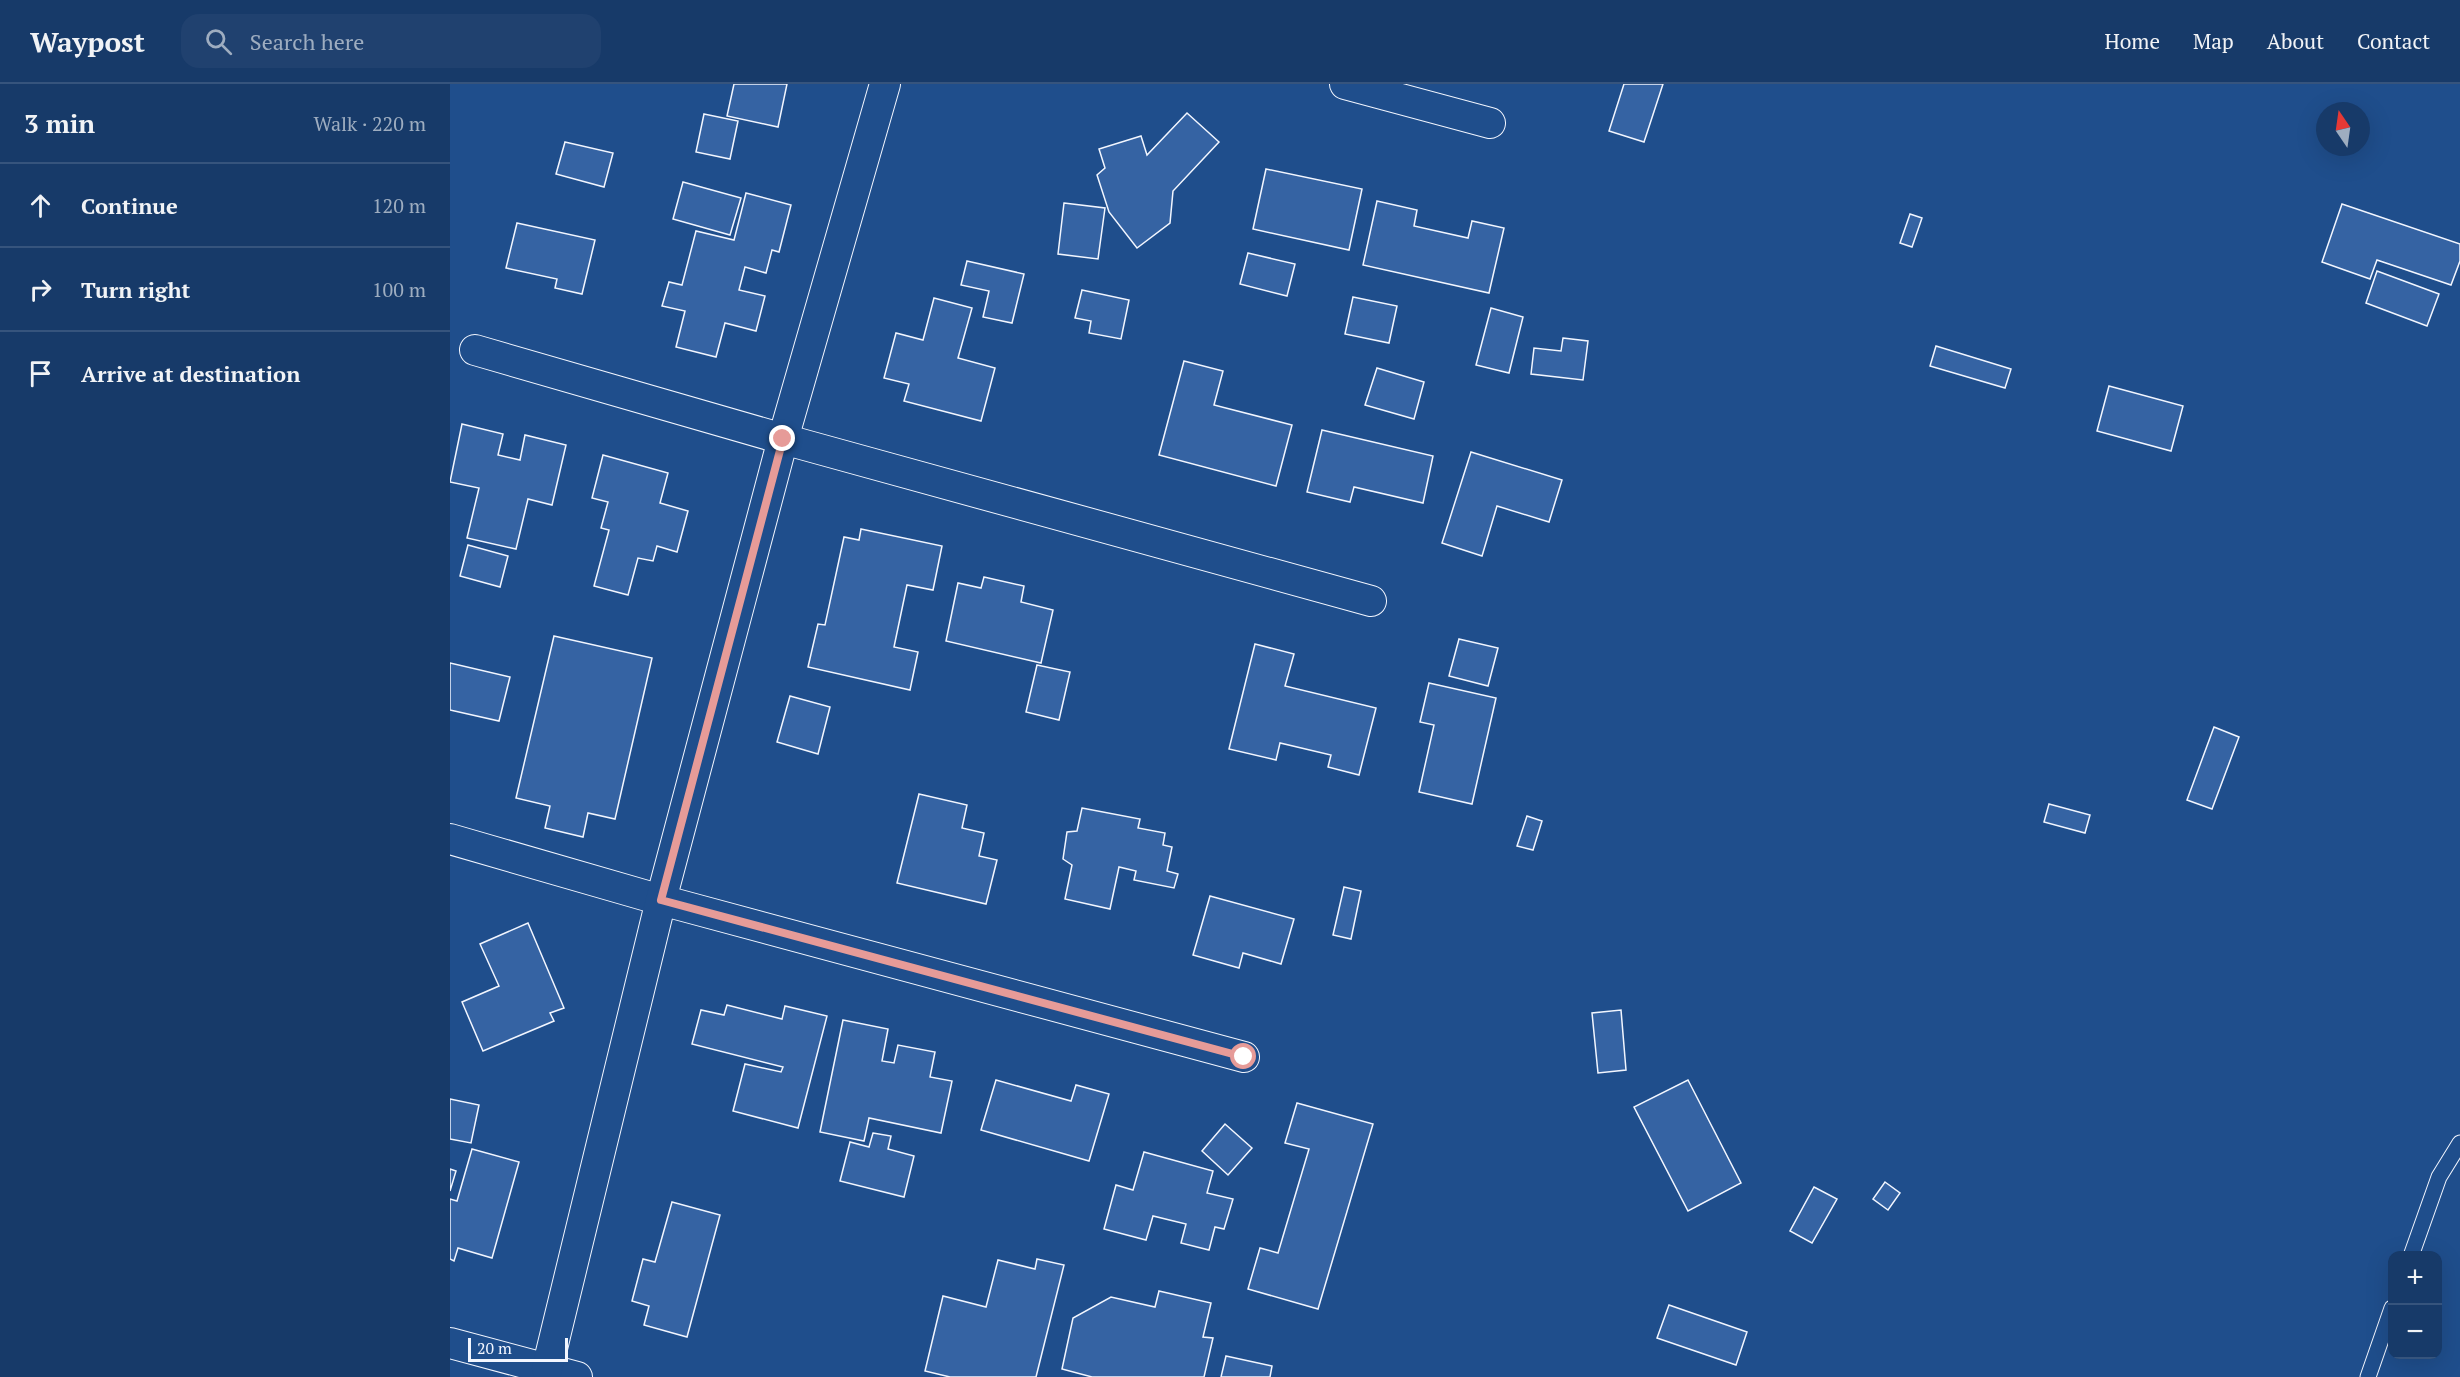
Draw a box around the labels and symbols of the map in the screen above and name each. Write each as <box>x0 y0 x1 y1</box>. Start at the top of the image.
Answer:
north arrow <box>2316 102 2370 156</box>
route end <box>769 425 795 451</box>
route start <box>1230 1043 1256 1069</box>
scale bar <box>468 1335 568 1362</box>

